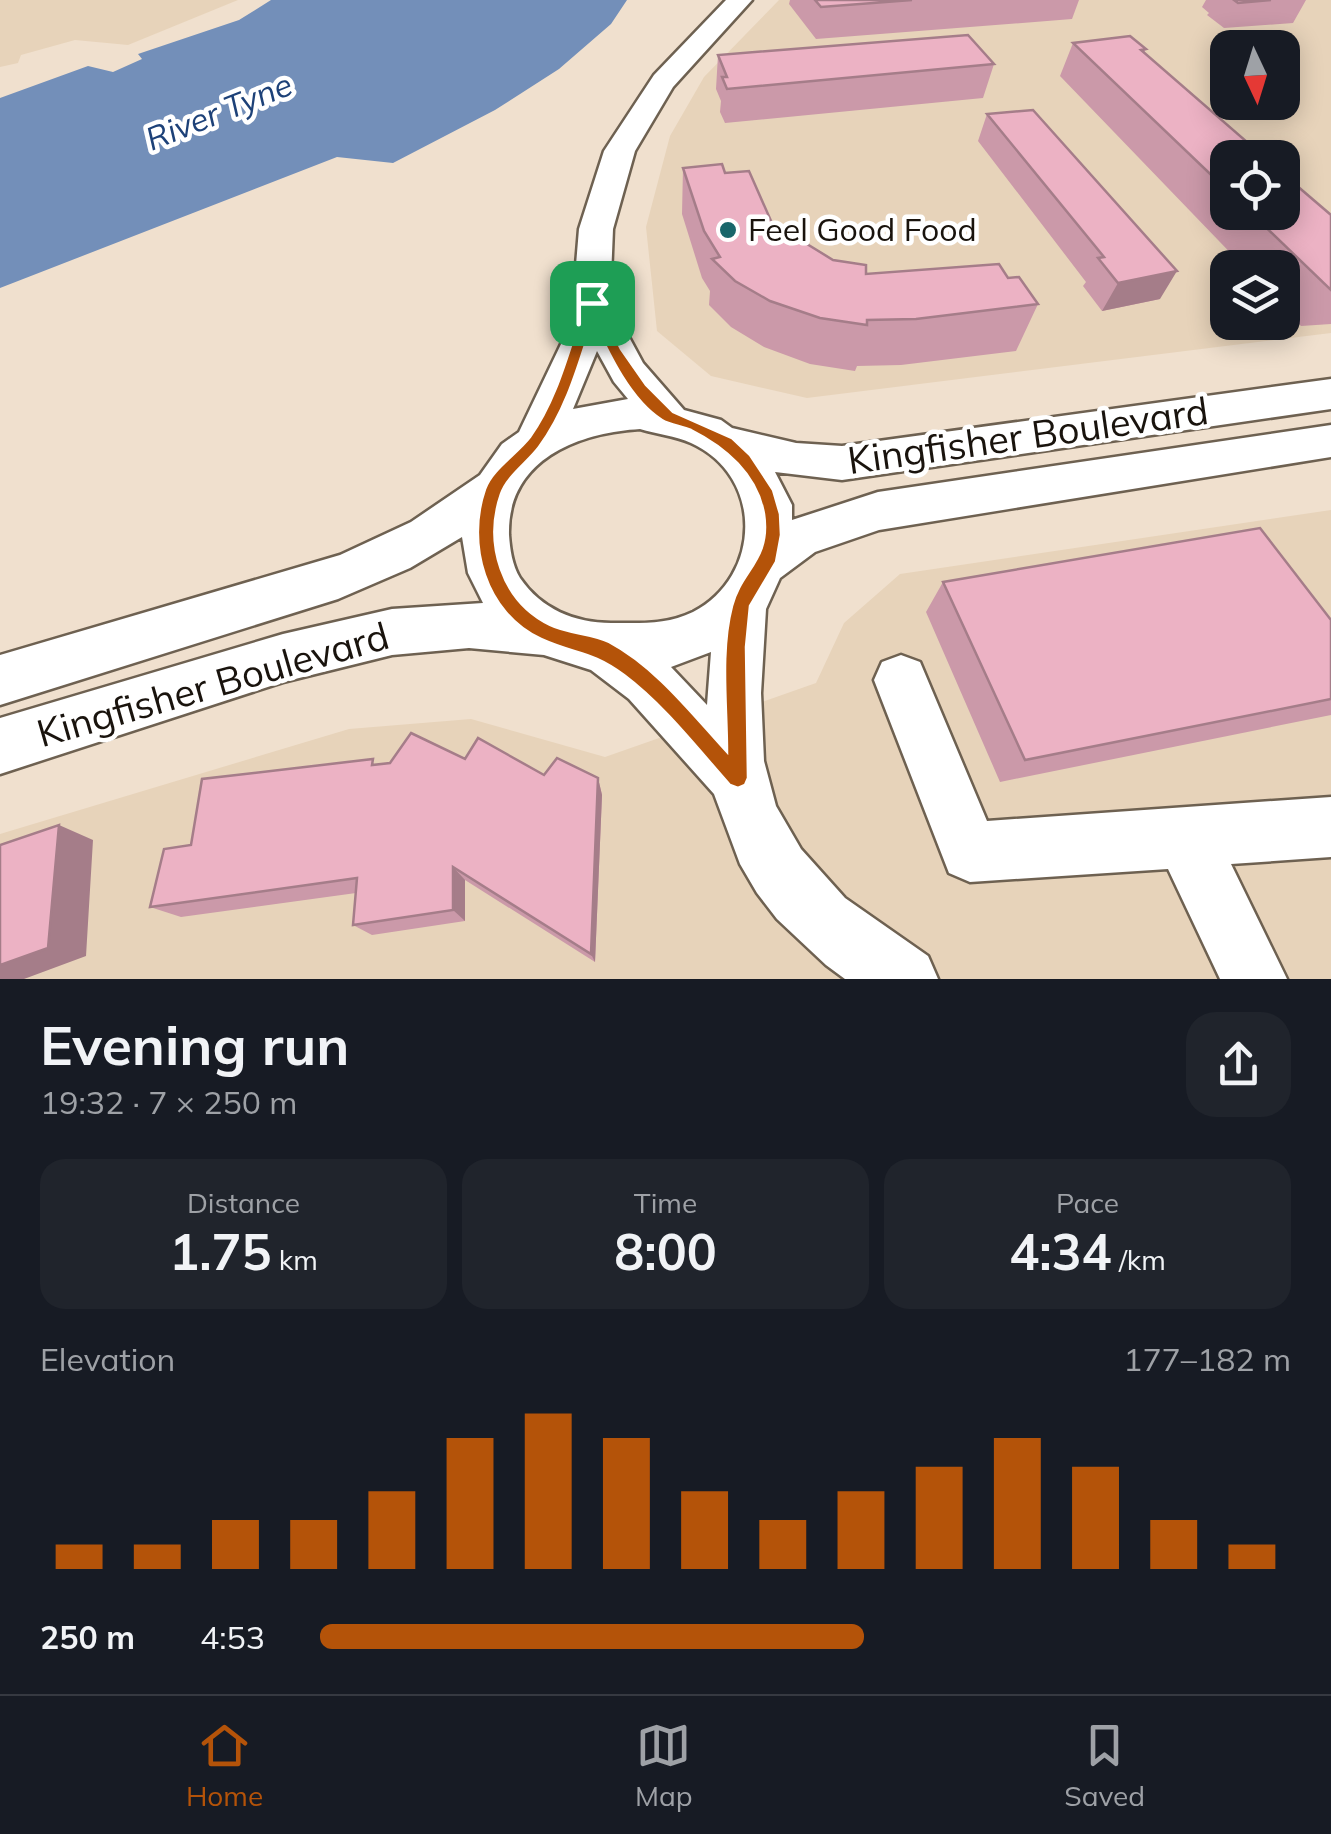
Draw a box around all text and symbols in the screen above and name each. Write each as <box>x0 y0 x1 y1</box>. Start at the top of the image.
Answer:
north arrow <box>1210 30 1300 120</box>
map controls <box>1210 30 1300 340</box>
water label: River Tyne <box>140 64 298 159</box>
button: locate <box>1210 140 1300 230</box>
place label: Feel Good Food <box>748 209 977 249</box>
marker: Feel Good Food <box>717 219 739 241</box>
button: layers <box>1210 250 1300 340</box>
pin <box>550 261 635 346</box>
icon: arrive <box>565 276 620 331</box>
street label: Kingfisher Boulevard <box>845 386 1211 484</box>
street label: Kingfisher Boulevard <box>31 611 394 757</box>
text: Evening run <box>40 1010 349 1079</box>
button: share <box>1186 1012 1291 1117</box>
text: 19:32 · 7 × 250 m <box>40 1082 297 1122</box>
text: Distance <box>187 1185 300 1220</box>
text: Time <box>634 1185 697 1220</box>
text: Pace <box>1056 1185 1119 1220</box>
text: 1.75 <box>169 1220 272 1283</box>
text: 8:00 <box>614 1220 717 1283</box>
text: 4:34 <box>1009 1220 1112 1283</box>
text: km <box>272 1242 318 1277</box>
text: /km <box>1112 1242 1166 1277</box>
text: Elevation <box>40 1339 175 1379</box>
text: 177–182 m <box>1123 1339 1291 1379</box>
text: 250 m <box>40 1617 135 1657</box>
text: 4:53 <box>200 1617 265 1657</box>
tab: Home <box>186 1718 263 1813</box>
tab: Map <box>635 1718 693 1813</box>
tab: Saved <box>1064 1718 1145 1813</box>

